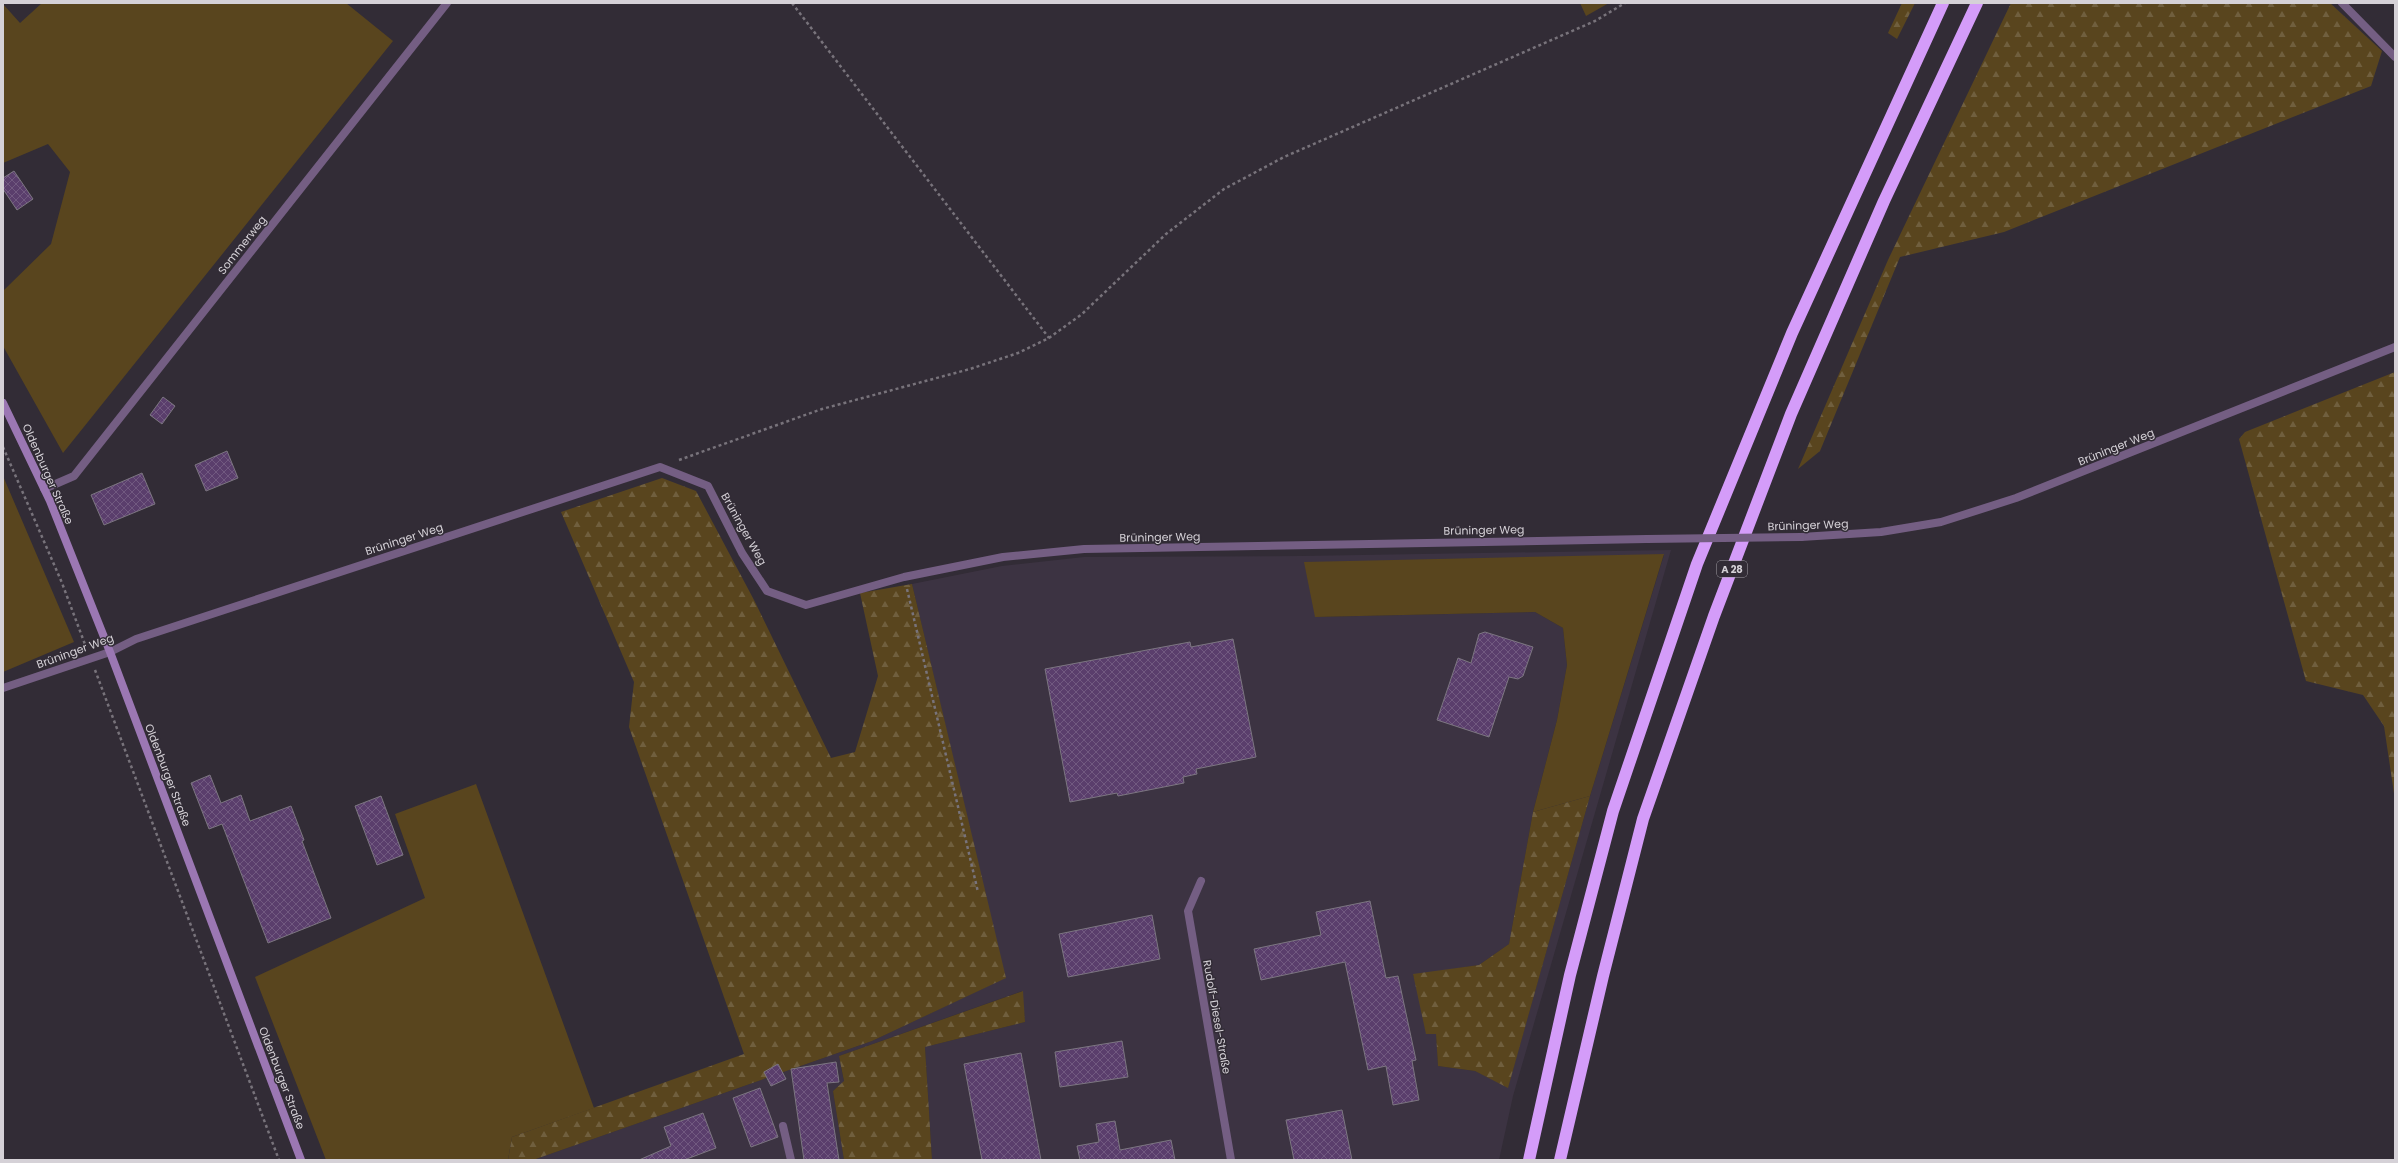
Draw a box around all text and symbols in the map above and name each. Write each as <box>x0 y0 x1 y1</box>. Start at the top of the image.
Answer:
street label: Sommerweg <box>214 212 270 278</box>
street label: Oldenburger Straße <box>19 421 78 527</box>
street label: Brüninger Weg <box>2075 424 2157 470</box>
street label: Brüninger Weg <box>717 490 771 568</box>
street label: Brüninger Weg <box>1767 516 1849 534</box>
street label: Brüninger Weg <box>363 519 445 559</box>
street label: Brüninger Weg <box>1443 521 1525 539</box>
street label: Brüninger Weg <box>1119 528 1201 546</box>
road number: A 28 <box>1717 561 1747 577</box>
street label: Brüninger Weg <box>34 630 116 672</box>
street label: Oldenburger Straße <box>141 721 195 829</box>
street label: Rudolf-Diesel-Straße <box>1199 959 1235 1075</box>
street label: Oldenburger Straße <box>255 1024 309 1132</box>

